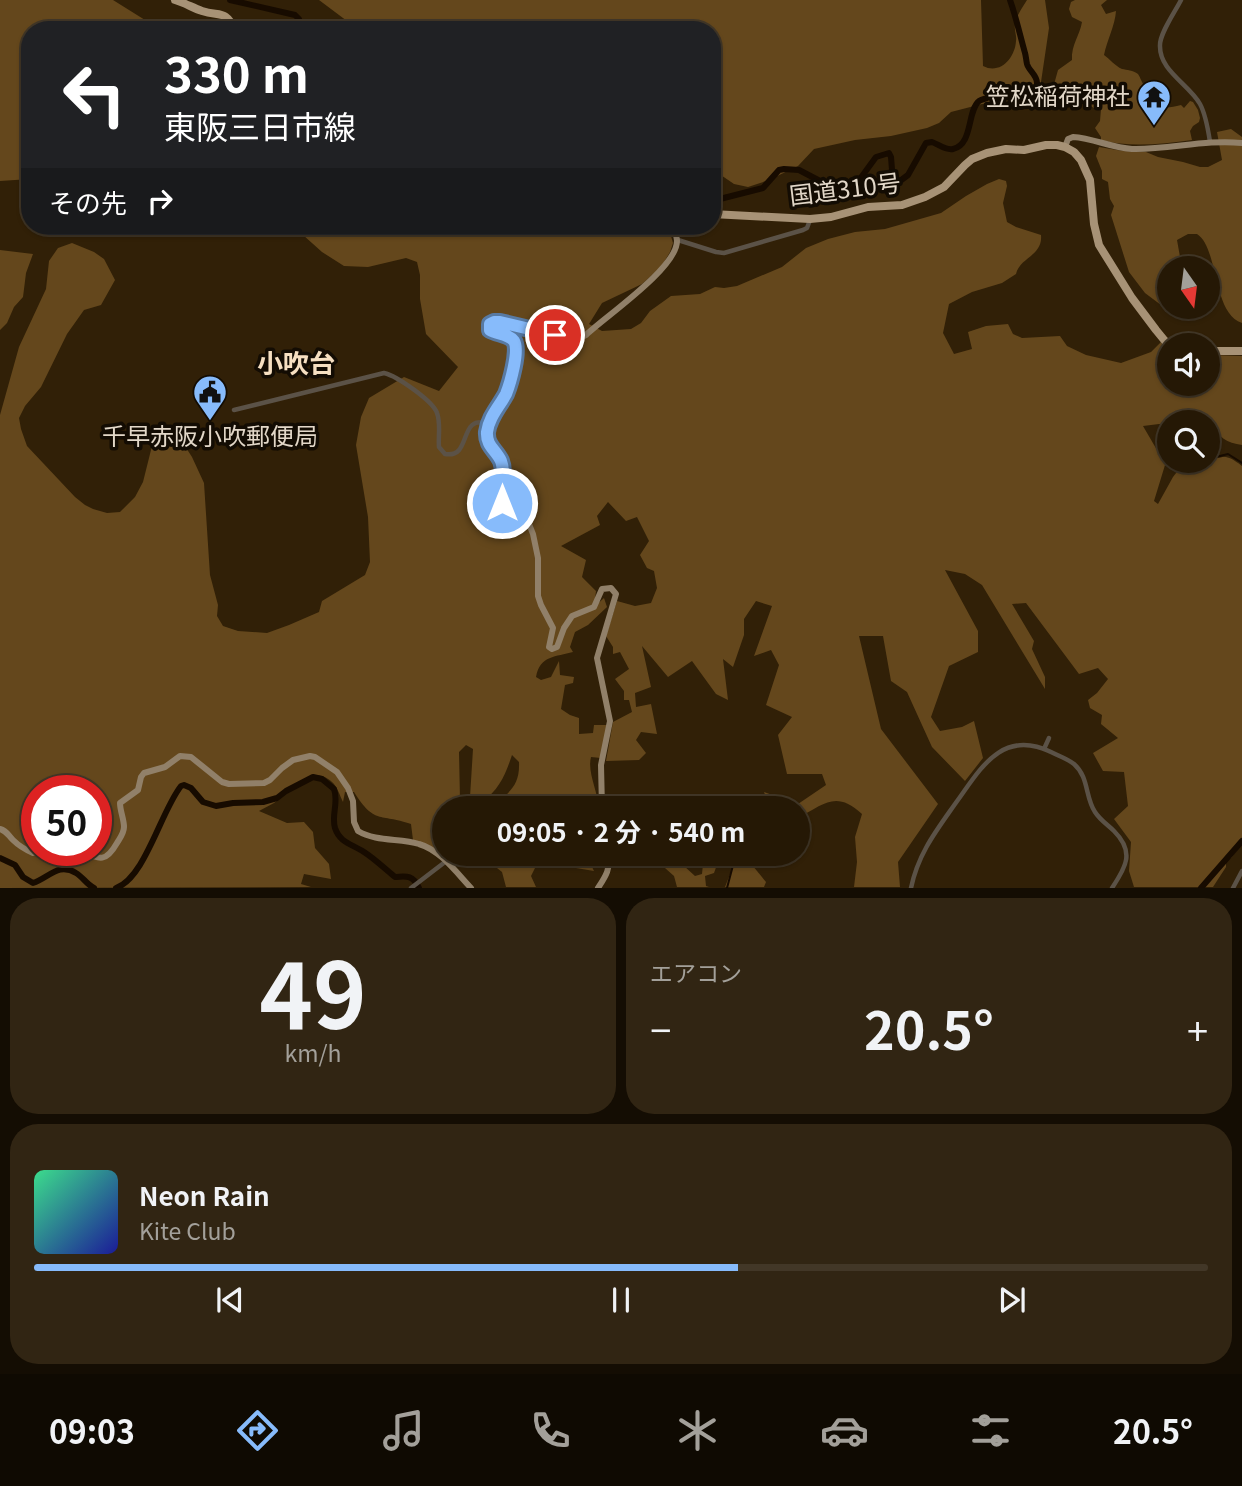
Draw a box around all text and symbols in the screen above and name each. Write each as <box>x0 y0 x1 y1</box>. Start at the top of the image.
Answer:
text: 330 m <box>164 36 309 107</box>
icon: left <box>49 49 140 140</box>
place label: 笠松稲荷神社 <box>986 77 1130 112</box>
temple icon: 笠松稲荷神社 <box>1135 78 1173 127</box>
text: 東阪三日市線 <box>164 102 356 148</box>
street label: 国道310号 <box>787 163 902 212</box>
icon: right <box>141 182 179 220</box>
text: その先 <box>49 183 127 220</box>
north arrow <box>1157 256 1220 318</box>
map controls <box>1157 256 1220 473</box>
pin <box>525 305 585 365</box>
icon: arrive <box>536 316 574 354</box>
button: sound <box>1157 333 1220 396</box>
district label: 小吹台 <box>257 343 335 380</box>
public building icon: 千早赤阪小吹郵便局 <box>191 373 229 422</box>
button: search <box>1157 410 1220 473</box>
place label: 千早赤阪小吹郵便局 <box>102 417 318 452</box>
position arrow <box>465 466 539 540</box>
speed limit sign: 50 <box>21 775 112 866</box>
text: 09:05 · 2 分 · 540 m <box>497 812 745 849</box>
text: 49 <box>259 923 367 1055</box>
text: エアコン <box>650 955 742 989</box>
text: 20.5° <box>864 990 994 1065</box>
text: − <box>650 1001 671 1056</box>
text: + <box>1187 1001 1208 1056</box>
text: km/h <box>285 1035 341 1069</box>
text: Neon Rain <box>139 1176 270 1213</box>
text: Kite Club <box>139 1213 236 1247</box>
icon: previous <box>211 1281 249 1319</box>
icon: pause <box>602 1281 640 1319</box>
icon: next <box>993 1281 1031 1319</box>
icon: directions <box>233 1406 282 1455</box>
icon: music <box>379 1406 428 1455</box>
icon: phone <box>526 1406 575 1455</box>
icon: climate <box>673 1406 722 1455</box>
icon: car <box>820 1406 869 1455</box>
icon: filters <box>966 1406 1015 1455</box>
text: 09:03 <box>49 1407 135 1453</box>
text: 20.5° <box>1113 1407 1193 1453</box>

